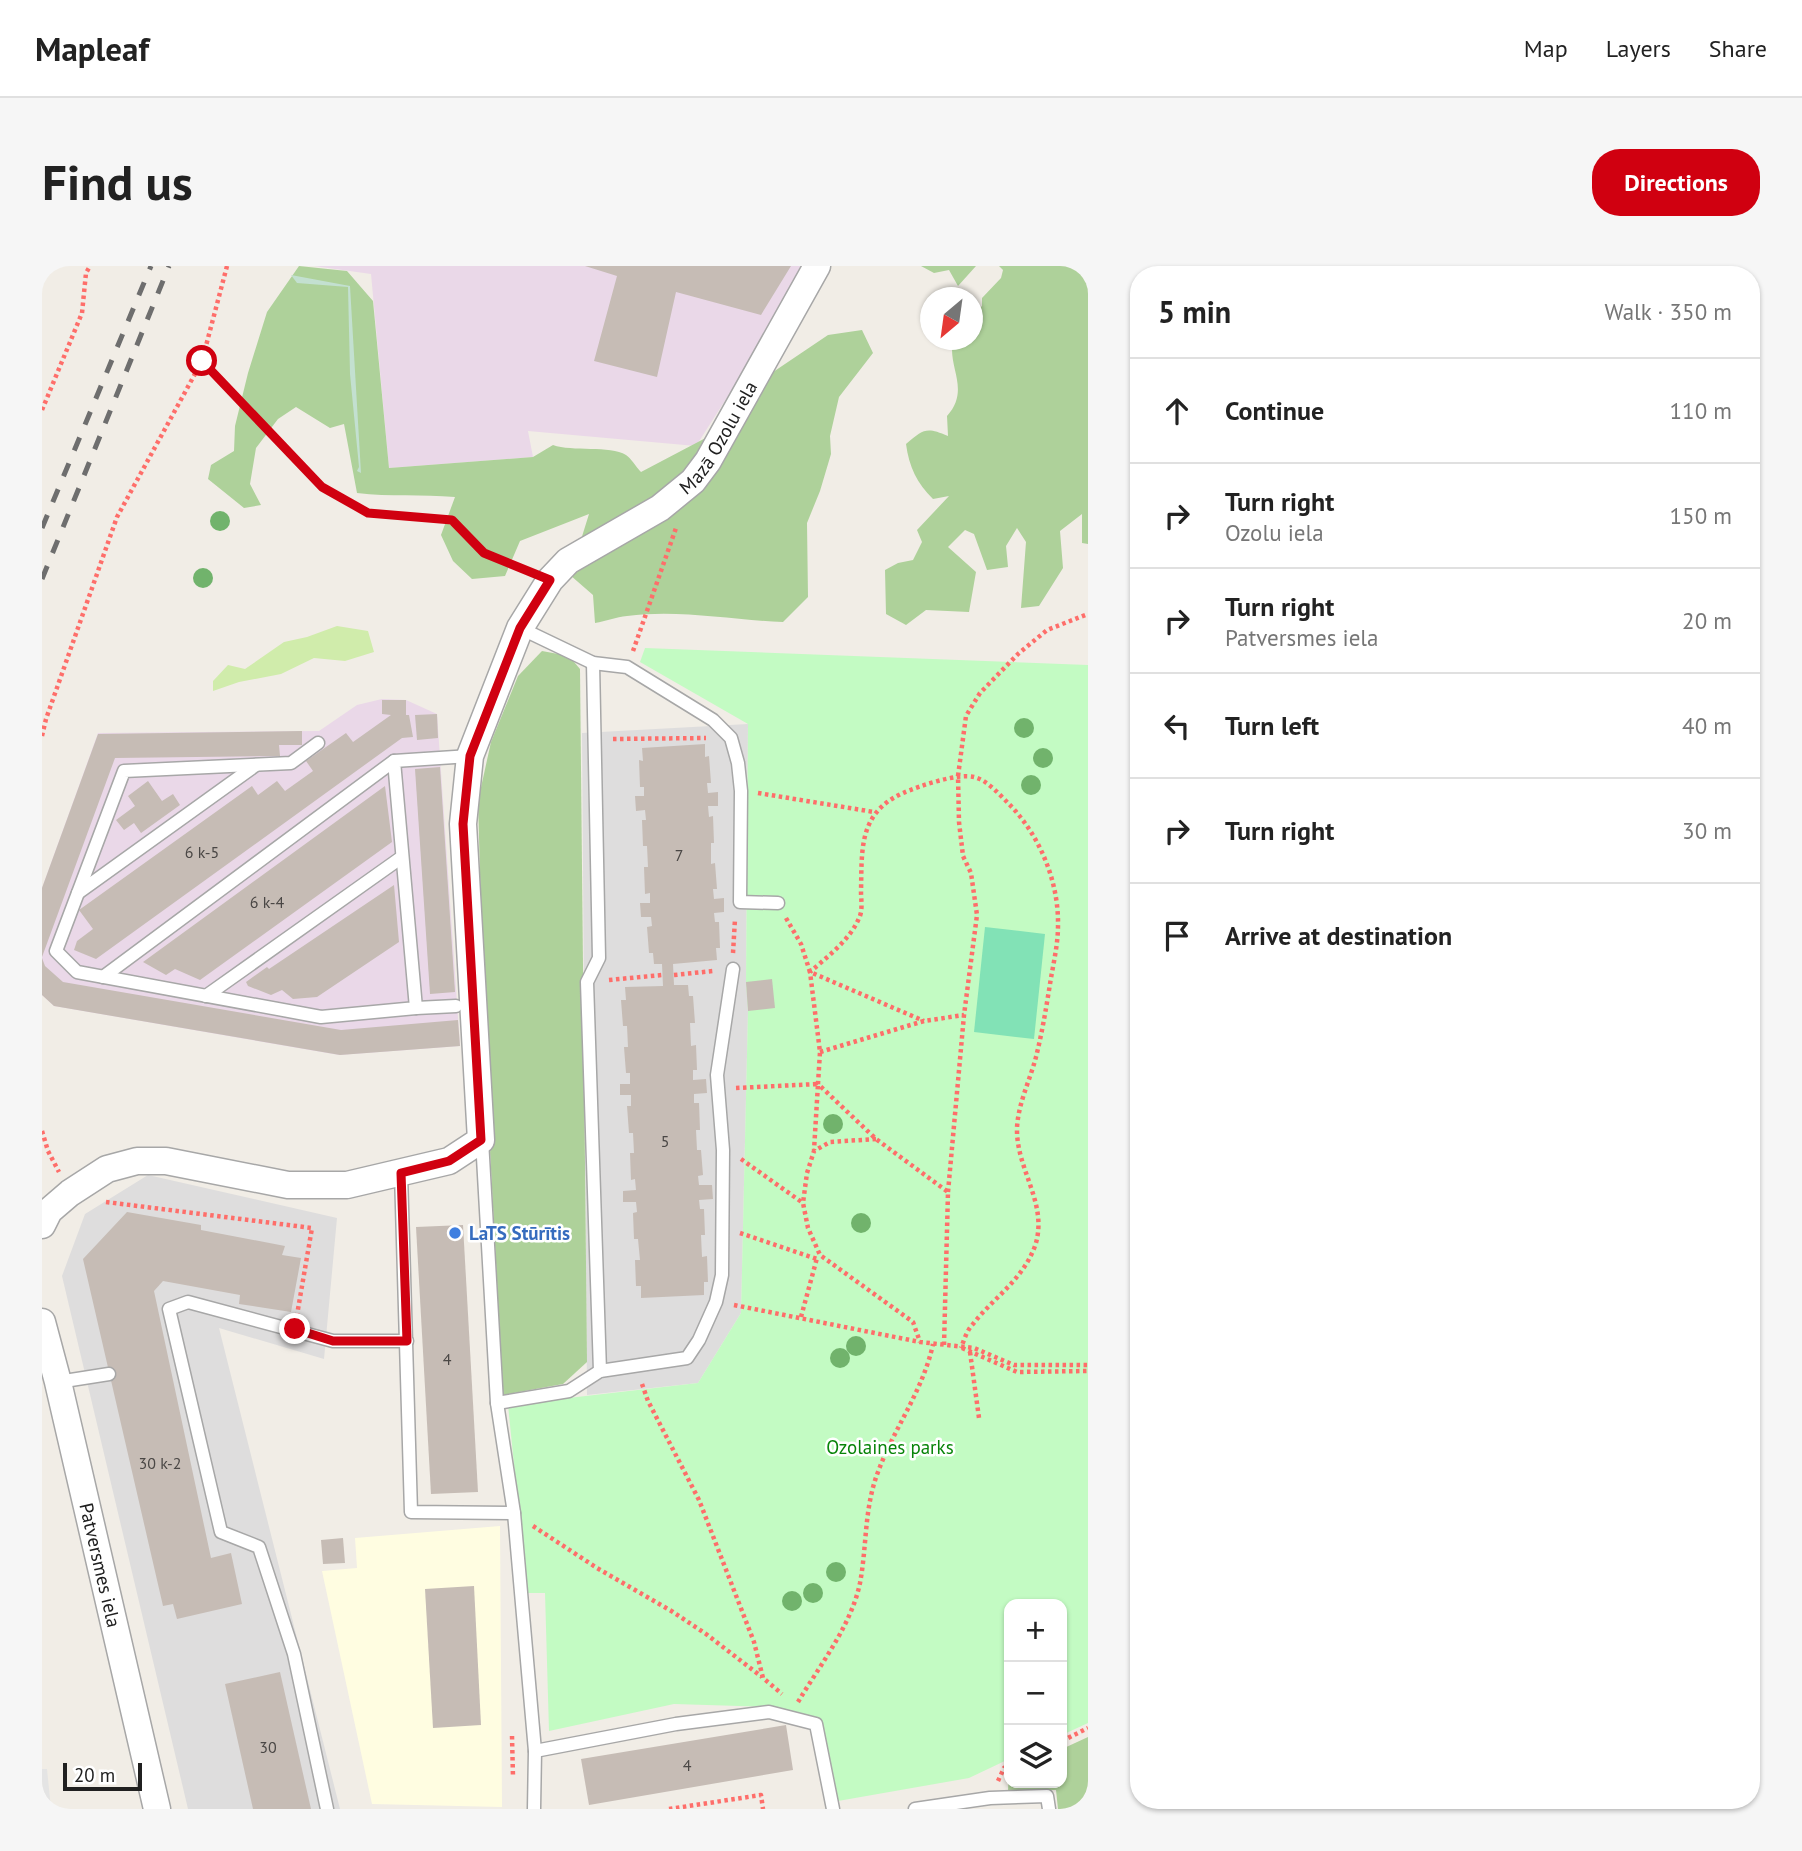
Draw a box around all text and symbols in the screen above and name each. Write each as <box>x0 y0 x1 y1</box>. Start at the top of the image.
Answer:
text: Mapleaf <box>35 27 149 70</box>
text: Map <box>1524 33 1568 64</box>
text: Layers <box>1606 33 1671 64</box>
text: Share <box>1709 33 1767 64</box>
button: Directions <box>1592 149 1760 216</box>
text: Find us <box>42 150 193 214</box>
north arrow <box>920 287 983 350</box>
text: 5 min <box>1158 292 1231 331</box>
text: Walk · 350 m <box>1605 297 1732 326</box>
route start <box>186 345 217 376</box>
street label: Mazā Ozolu iela <box>674 377 762 499</box>
icon: ahead <box>1158 392 1196 430</box>
text: Continue <box>1225 394 1324 427</box>
text: 110 m <box>1670 396 1732 425</box>
text: Turn right <box>1225 485 1334 518</box>
icon: right <box>1158 497 1196 535</box>
text: 150 m <box>1670 501 1732 530</box>
text: Ozolu iela <box>1225 518 1324 547</box>
text: Turn right <box>1225 590 1334 623</box>
icon: right <box>1158 602 1196 640</box>
text: 20 m <box>1682 606 1732 635</box>
text: Patversmes iela <box>1225 623 1378 652</box>
icon: left <box>1158 707 1196 745</box>
text: Turn left <box>1225 709 1319 742</box>
text: 40 m <box>1682 711 1732 740</box>
icon: right <box>1158 812 1196 850</box>
text: Turn right <box>1225 814 1334 847</box>
text: 30 m <box>1682 816 1732 845</box>
house number: 6 k-5 <box>185 842 219 862</box>
house number: 7 <box>675 845 683 865</box>
house number: 6 k-4 <box>250 892 284 912</box>
icon: arrive <box>1158 917 1196 955</box>
text: Arrive at destination <box>1225 919 1452 952</box>
house number: 5 <box>661 1131 669 1151</box>
place label: LaTS Stūrītis <box>469 1221 570 1245</box>
marker: LaTS Stūrītis <box>447 1225 463 1241</box>
route end <box>279 1313 310 1344</box>
house number: 4 <box>443 1349 452 1369</box>
park label: Ozolaines parks <box>826 1435 954 1459</box>
house number: 30 k-2 <box>138 1453 182 1473</box>
street label: Patversmes iela <box>74 1501 126 1630</box>
map controls <box>1004 1599 1067 1788</box>
button: + <box>1004 1599 1067 1662</box>
button: − <box>1004 1662 1067 1725</box>
button: layers <box>1004 1725 1067 1788</box>
house number: 30 <box>259 1737 277 1757</box>
house number: 4 <box>683 1755 692 1775</box>
scale bar <box>63 1760 142 1792</box>
text: 20 m <box>74 1763 115 1787</box>

